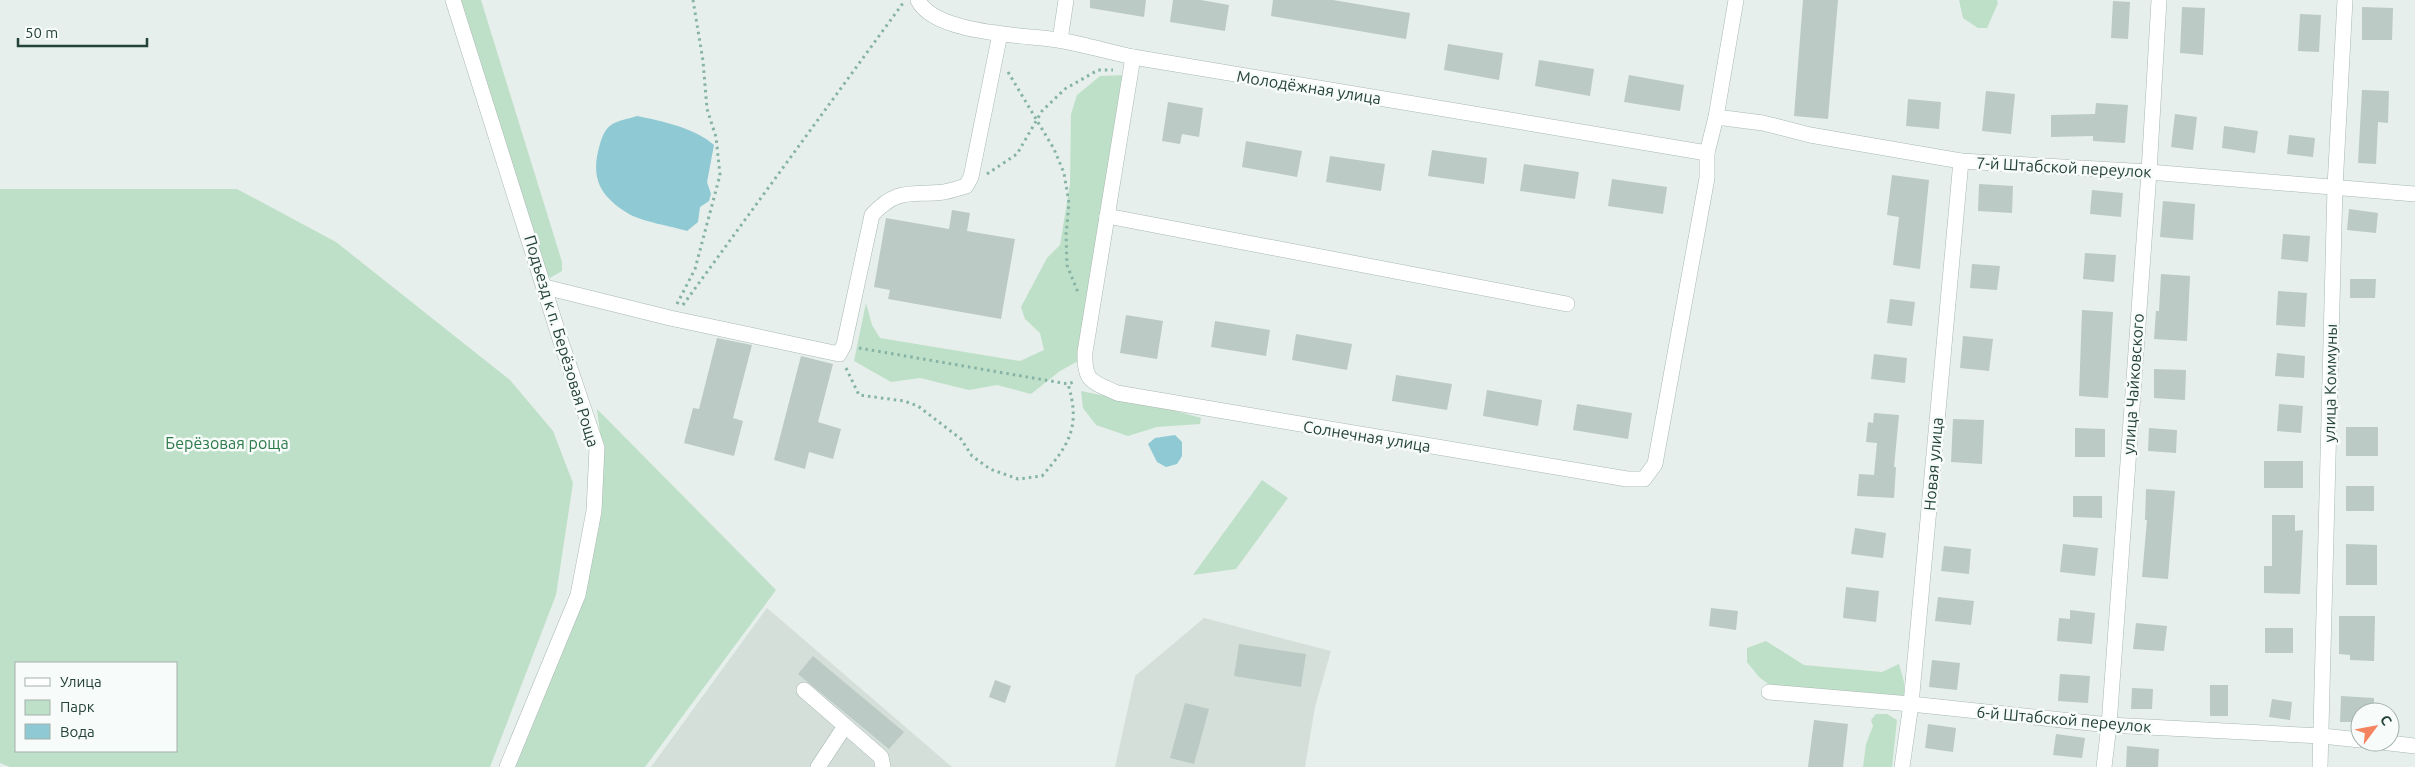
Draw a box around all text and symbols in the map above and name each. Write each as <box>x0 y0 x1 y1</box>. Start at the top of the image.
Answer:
scale bar <box>18 15 146 47</box>
text: 50 m <box>25 24 58 41</box>
street label: Молодёжная улица <box>1236 67 1382 107</box>
street label: 7-й Штабской переулок <box>1976 153 2152 181</box>
street label: Подъезд к п. Берёзовая Роща <box>521 233 603 449</box>
street label: улица Чайковского <box>2119 313 2147 455</box>
street label: улица Коммуны <box>2320 324 2340 442</box>
street label: Солнечная улица <box>1302 417 1432 455</box>
street label: Новая улица <box>1920 417 1946 511</box>
park label: Берёзовая роща <box>165 434 289 452</box>
legend <box>15 662 178 752</box>
text: Улица <box>60 673 102 690</box>
text: Парк <box>60 698 95 715</box>
street label: 6-й Штабской переулок <box>1976 702 2152 736</box>
north arrow <box>2350 702 2400 752</box>
text: С <box>2377 712 2395 728</box>
text: Вода <box>60 723 95 740</box>

